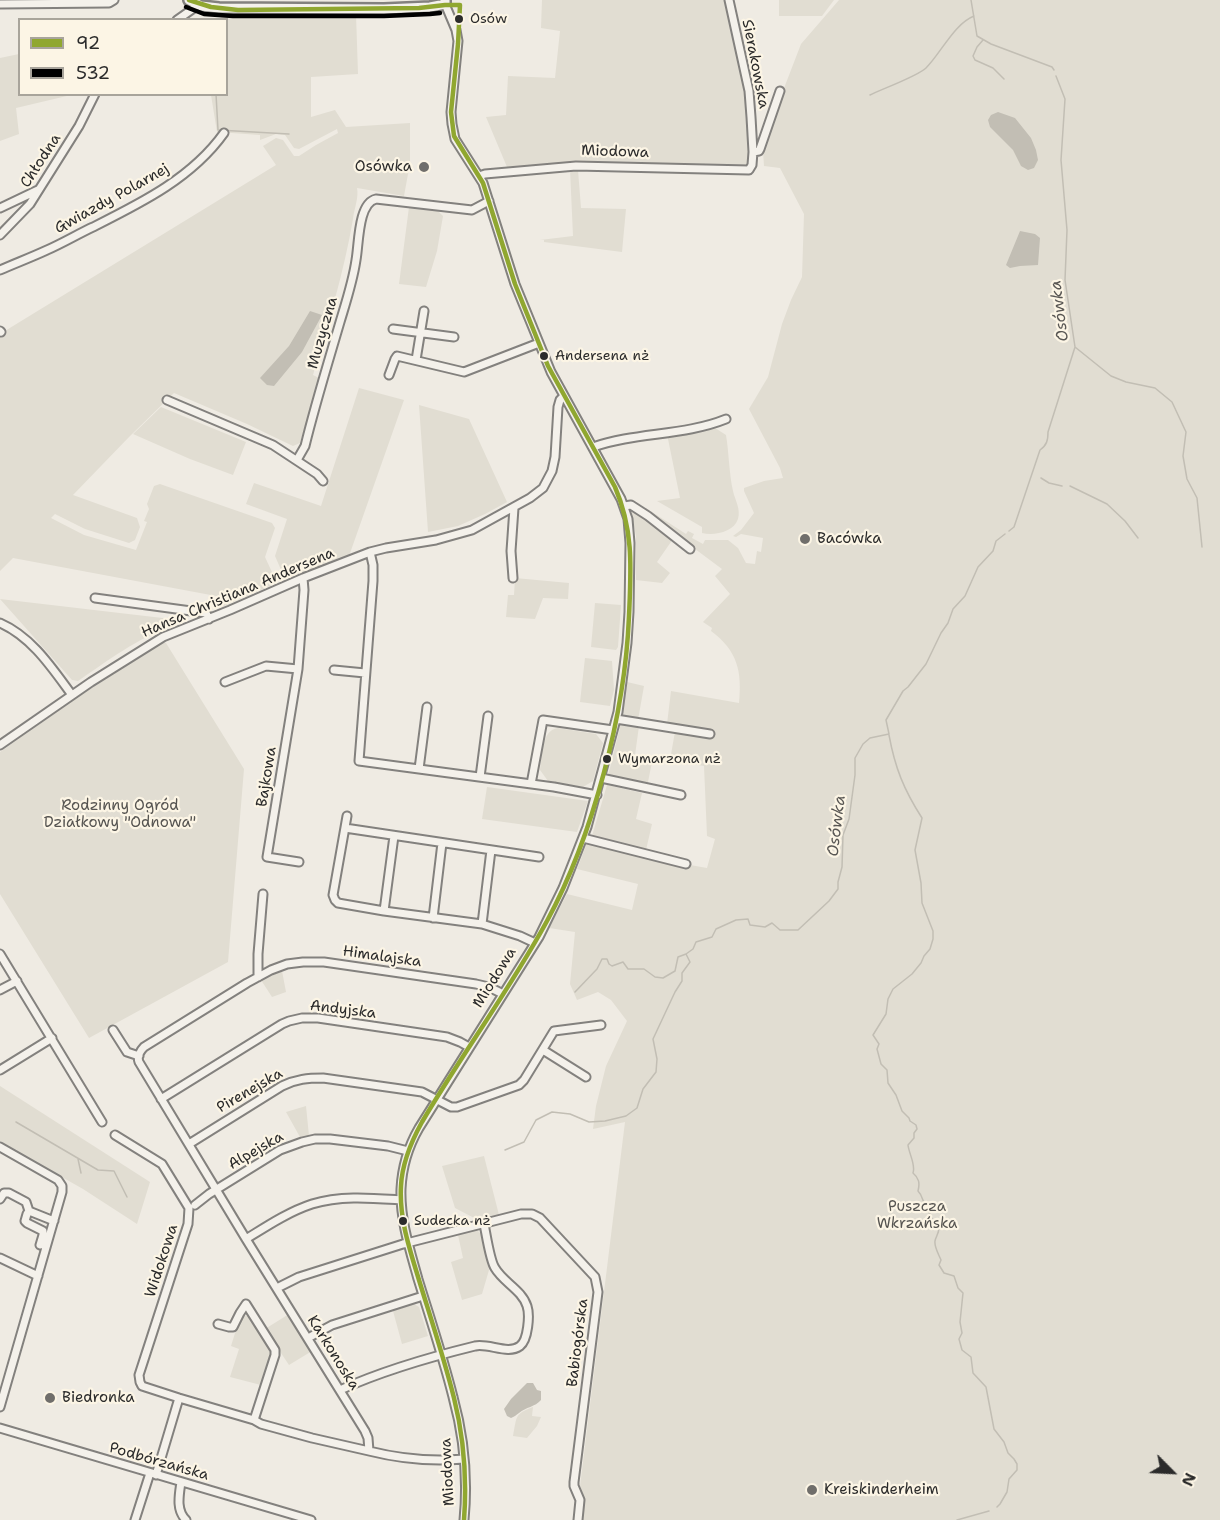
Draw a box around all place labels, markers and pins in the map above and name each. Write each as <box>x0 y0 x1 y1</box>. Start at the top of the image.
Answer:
place label: Osów <box>470 11 507 27</box>
marker: Osów <box>453 13 465 25</box>
place label: Osówka <box>355 158 412 176</box>
marker: Osówka <box>417 160 431 174</box>
place label: Andersena nż <box>555 348 649 364</box>
marker: Andersena nż <box>538 350 550 362</box>
place label: Bacówka <box>817 530 882 548</box>
marker: Bacówka <box>798 532 812 546</box>
place label: Wymarzona nż <box>618 751 721 767</box>
marker: Wymarzona nż <box>601 753 613 765</box>
place label: Sudecka nż <box>414 1213 491 1229</box>
marker: Sudecka nż <box>397 1215 409 1227</box>
place label: Biedronka <box>62 1389 135 1407</box>
marker: Biedronka <box>43 1391 57 1405</box>
place label: Kreiskinderheim <box>824 1481 939 1499</box>
marker: Kreiskinderheim <box>805 1483 819 1497</box>

